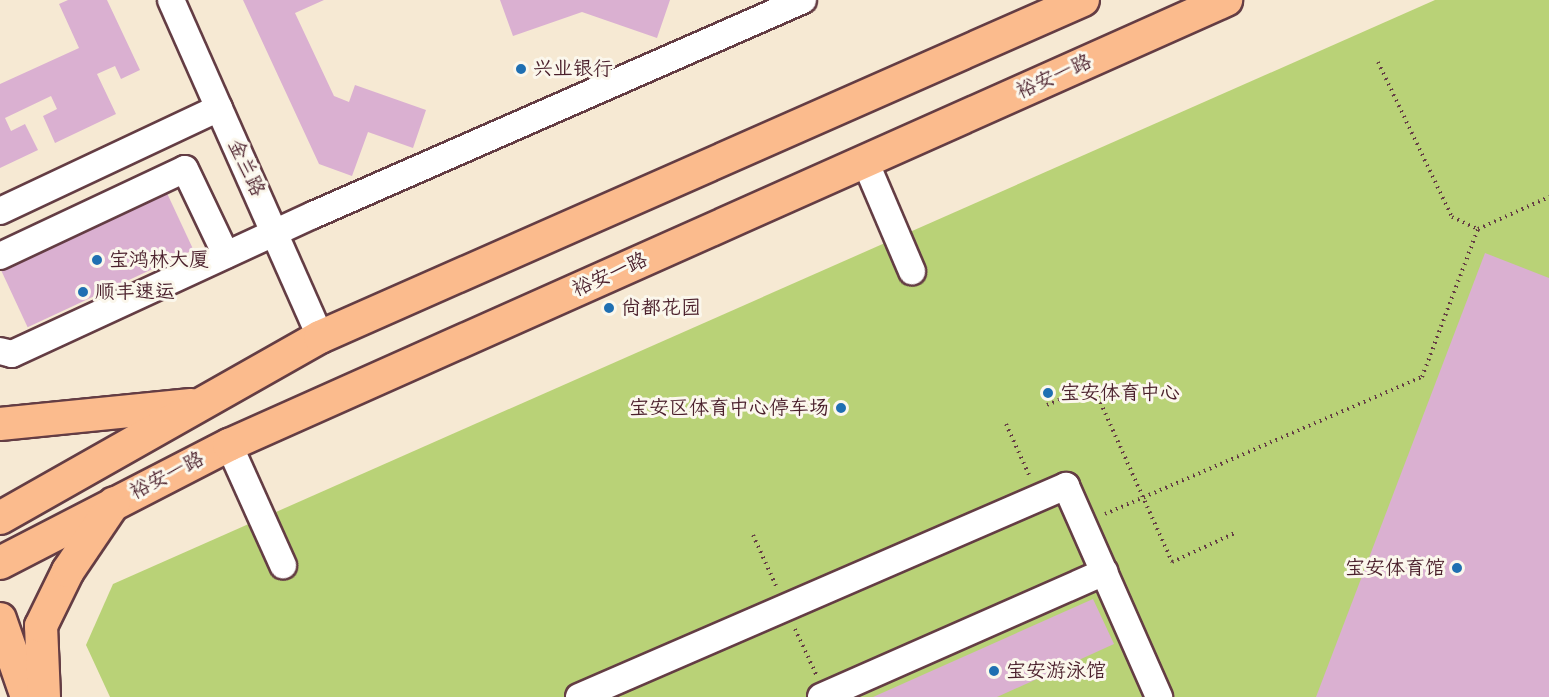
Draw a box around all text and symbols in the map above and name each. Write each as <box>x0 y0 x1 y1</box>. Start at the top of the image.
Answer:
street label: 裕安一路 <box>1013 50 1095 104</box>
place label: 兴业银行 <box>533 57 613 81</box>
marker: 兴业银行 <box>514 62 528 76</box>
street label: 金兰路 <box>222 136 270 200</box>
place label: 宝鸿林大厦 <box>109 248 209 272</box>
street label: 裕安一路 <box>569 248 651 302</box>
marker: 宝鸿林大厦 <box>90 253 104 267</box>
place label: 顺丰速运 <box>95 280 175 304</box>
marker: 顺丰速运 <box>76 285 90 299</box>
place label: 尚都花园 <box>621 296 701 320</box>
marker: 尚都花园 <box>602 301 616 315</box>
place label: 宝安体育中心 <box>1060 381 1180 405</box>
marker: 宝安体育中心 <box>1041 386 1055 400</box>
place label: 宝安区体育中心停车场 <box>629 396 829 420</box>
marker: 宝安区体育中心停车场 <box>834 401 848 415</box>
street label: 裕安一路 <box>126 447 208 505</box>
place label: 宝安体育馆 <box>1345 556 1445 580</box>
marker: 宝安体育馆 <box>1450 561 1464 575</box>
place label: 宝安游泳馆 <box>1006 659 1106 683</box>
marker: 宝安游泳馆 <box>987 664 1001 678</box>

